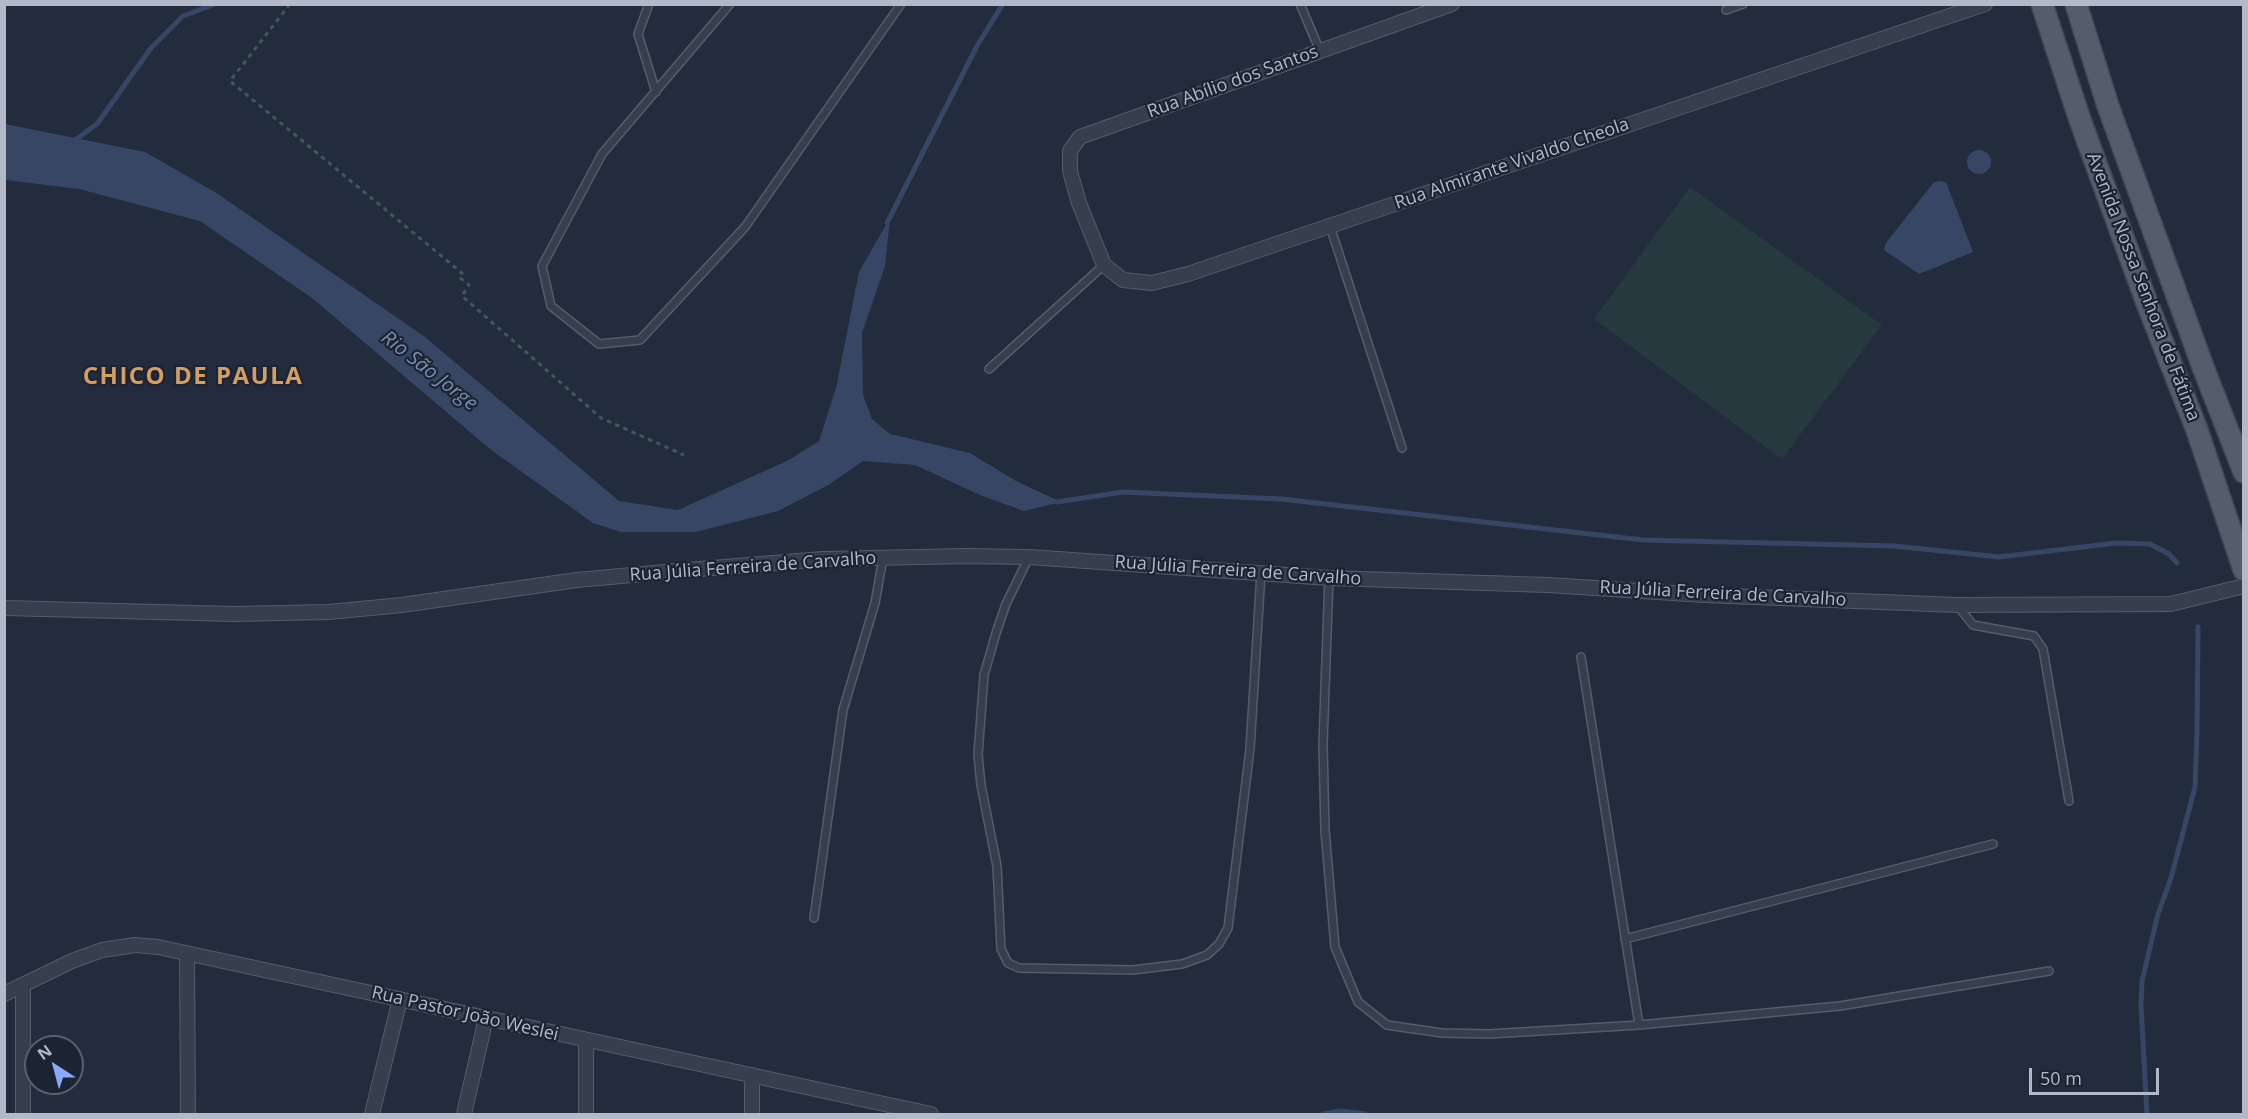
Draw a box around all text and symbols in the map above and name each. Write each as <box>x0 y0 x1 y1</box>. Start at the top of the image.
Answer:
street label: Rua Abílio dos Santos <box>1145 41 1321 123</box>
street label: Rua Almirante Vivaldo Cheola <box>1392 114 1632 214</box>
street label: Avenida Nossa Senhora de Fátima <box>2082 150 2204 424</box>
water label: Rio São Jorge <box>376 326 482 416</box>
district label: CHICO DE PAULA <box>83 363 303 391</box>
street label: Rua Júlia Ferreira de Carvalho <box>629 548 877 586</box>
street label: Rua Júlia Ferreira de Carvalho <box>1114 552 1362 590</box>
street label: Rua Júlia Ferreira de Carvalho <box>1599 577 1847 611</box>
street label: Rua Pastor João Weslei <box>369 982 561 1046</box>
north arrow <box>24 1035 84 1095</box>
text: N <box>33 1039 56 1065</box>
scale bar <box>2032 1056 2162 1094</box>
text: 50 m <box>2040 1066 2082 1090</box>

